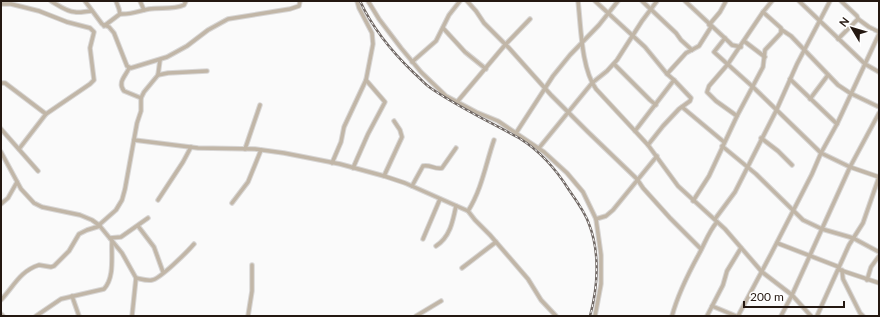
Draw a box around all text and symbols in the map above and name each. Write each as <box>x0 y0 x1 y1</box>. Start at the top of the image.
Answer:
north arrow <box>832 8 872 48</box>
text: N <box>836 14 851 29</box>
scale bar <box>744 283 844 309</box>
text: 200 m <box>750 289 784 304</box>

